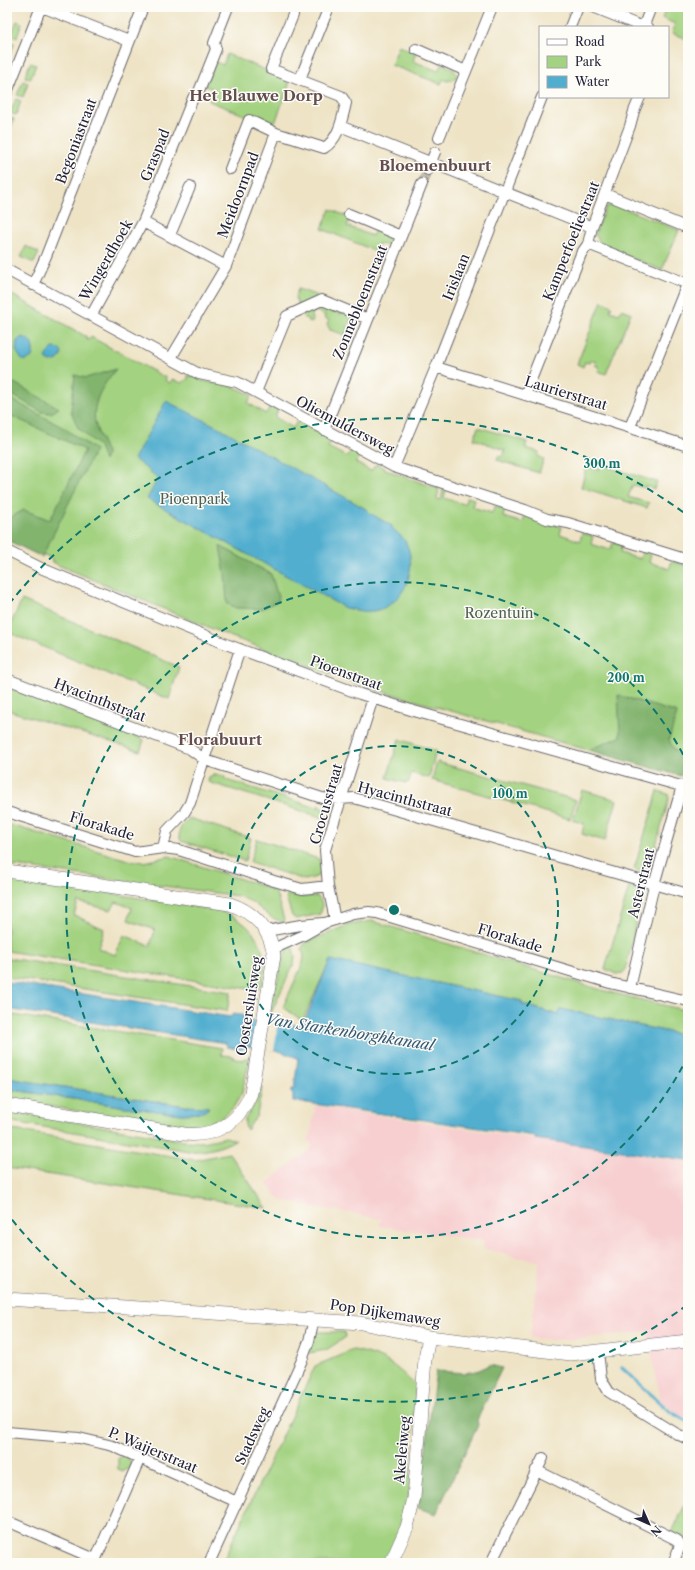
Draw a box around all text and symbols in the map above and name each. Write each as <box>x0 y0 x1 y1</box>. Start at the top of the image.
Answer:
legend <box>539 26 669 98</box>
text: Road <box>575 34 605 49</box>
text: Park <box>575 54 602 69</box>
text: Water <box>574 74 609 89</box>
district label: Het Blauwe Dorp <box>189 86 323 105</box>
street label: Begoniastraat <box>51 96 101 186</box>
street label: Graspad <box>136 126 174 184</box>
street label: Meidoornpad <box>213 149 263 241</box>
district label: Bloemenbuurt <box>379 156 491 175</box>
street label: Kamperfoeliestraat <box>539 178 603 304</box>
street label: Wingerdhoek <box>75 215 137 305</box>
street label: Zonnebloemstraat <box>329 242 391 362</box>
street label: Irislaan <box>438 251 474 303</box>
street label: Laurierstraat <box>522 372 610 414</box>
street label: Oliemuldersweg <box>293 392 398 459</box>
text: 300 m <box>583 456 621 471</box>
park label: Pioenpark <box>160 490 229 508</box>
park label: Rozentuin <box>464 604 534 622</box>
street label: Pioenstraat <box>308 652 384 694</box>
text: 200 m <box>607 670 645 685</box>
street label: Hyacinthstraat <box>51 674 149 726</box>
district label: Florabuurt <box>178 730 262 749</box>
street label: Crocusstraat <box>306 761 346 847</box>
street label: Hyacinthstraat <box>356 778 454 820</box>
text: 100 m <box>492 786 528 801</box>
street label: Florakade <box>68 808 137 844</box>
street label: Asterstraat <box>623 846 658 921</box>
centre of rings <box>387 903 401 917</box>
street label: Florakade <box>476 920 545 956</box>
street label: Oostersluisweg <box>232 954 266 1057</box>
water label: Van Starkenborghkanaal <box>264 1009 438 1055</box>
street label: Pop Dijkemaweg <box>329 1295 442 1331</box>
street label: Stadsweg <box>231 1404 273 1468</box>
street label: Akeleiweg <box>390 1415 414 1486</box>
street label: P. Waijerstraat <box>106 1423 200 1477</box>
north arrow <box>629 1504 669 1544</box>
text: N <box>647 1523 664 1540</box>

